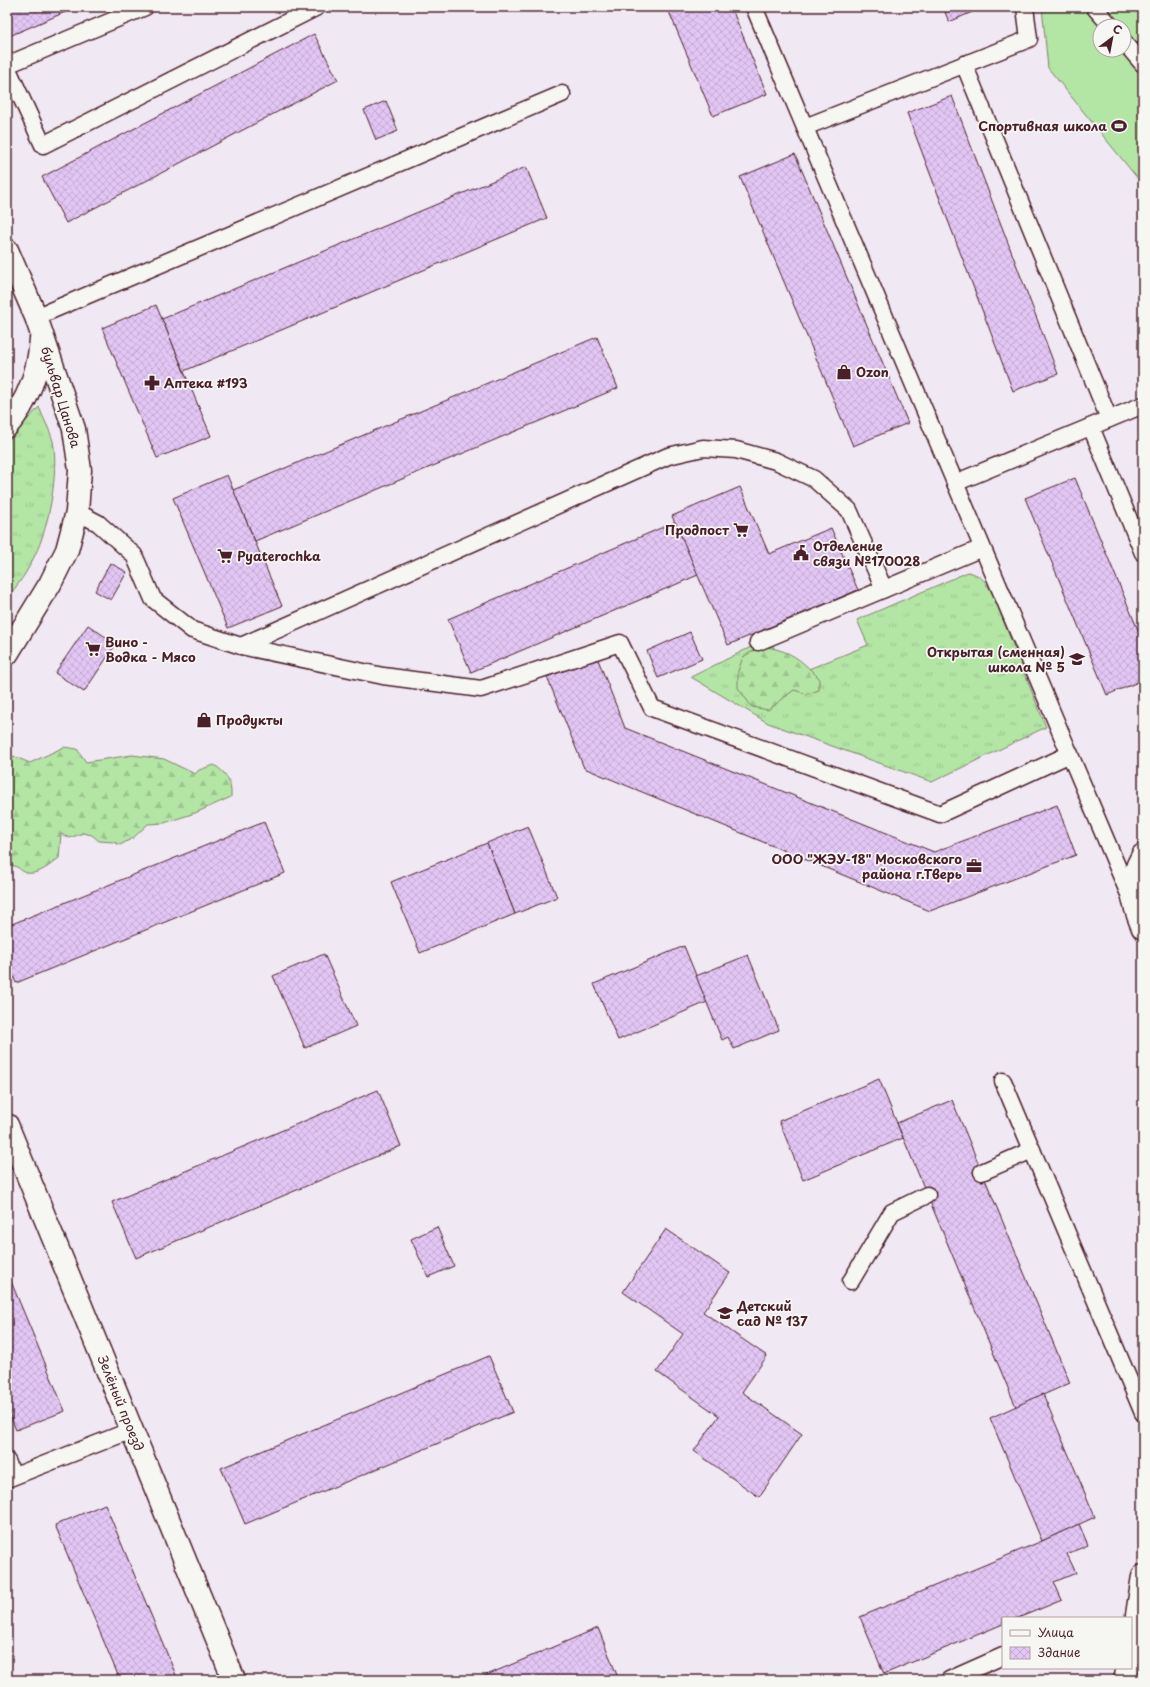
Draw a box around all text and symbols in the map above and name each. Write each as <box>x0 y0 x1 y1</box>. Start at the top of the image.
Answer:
north arrow <box>1092 18 1132 58</box>
text: С <box>1110 20 1126 38</box>
place label: Спортивная школа <box>978 116 1107 135</box>
sports icon: Спортивная школа <box>1110 117 1128 135</box>
street label: бульвар Цанова <box>37 344 86 451</box>
place label: Ozon <box>856 362 889 381</box>
shop icon: Ozon <box>835 363 853 381</box>
place label: Аптека #193 <box>164 373 248 392</box>
pharmacy icon: Аптека #193 <box>143 374 161 392</box>
place label: Продпост <box>665 520 729 539</box>
supermarket icon: Продпост <box>732 521 750 539</box>
place label: Отделение связи №170028 <box>813 536 921 570</box>
public building icon: Отделение связи №170028 <box>792 544 810 562</box>
place label: Pyaterochka <box>237 546 321 565</box>
supermarket icon: Pyaterochka <box>216 547 234 565</box>
place label: Вино - Водка - Мясо <box>105 632 196 666</box>
supermarket icon: Вино - Водка - Мясо <box>84 640 102 658</box>
place label: Открытая (сменная) школа № 5 <box>927 642 1065 676</box>
school or university icon: Открытая (сменная) школа № 5 <box>1068 650 1086 668</box>
place label: Продукты <box>216 710 283 729</box>
shop icon: Продукты <box>195 711 213 729</box>
place label: ООО "ЖЭУ-18" Московского района г.Тверь <box>772 849 962 883</box>
office icon: ООО "ЖЭУ-18" Московского района г.Тверь <box>965 857 983 875</box>
place label: Детский сад № 137 <box>736 1296 808 1330</box>
school or university icon: Детский сад № 137 <box>716 1304 734 1322</box>
street label: Зелёный проезд <box>94 1352 149 1454</box>
legend <box>1002 1617 1132 1669</box>
text: Улица <box>1038 1623 1074 1641</box>
text: Здание <box>1038 1643 1080 1661</box>

